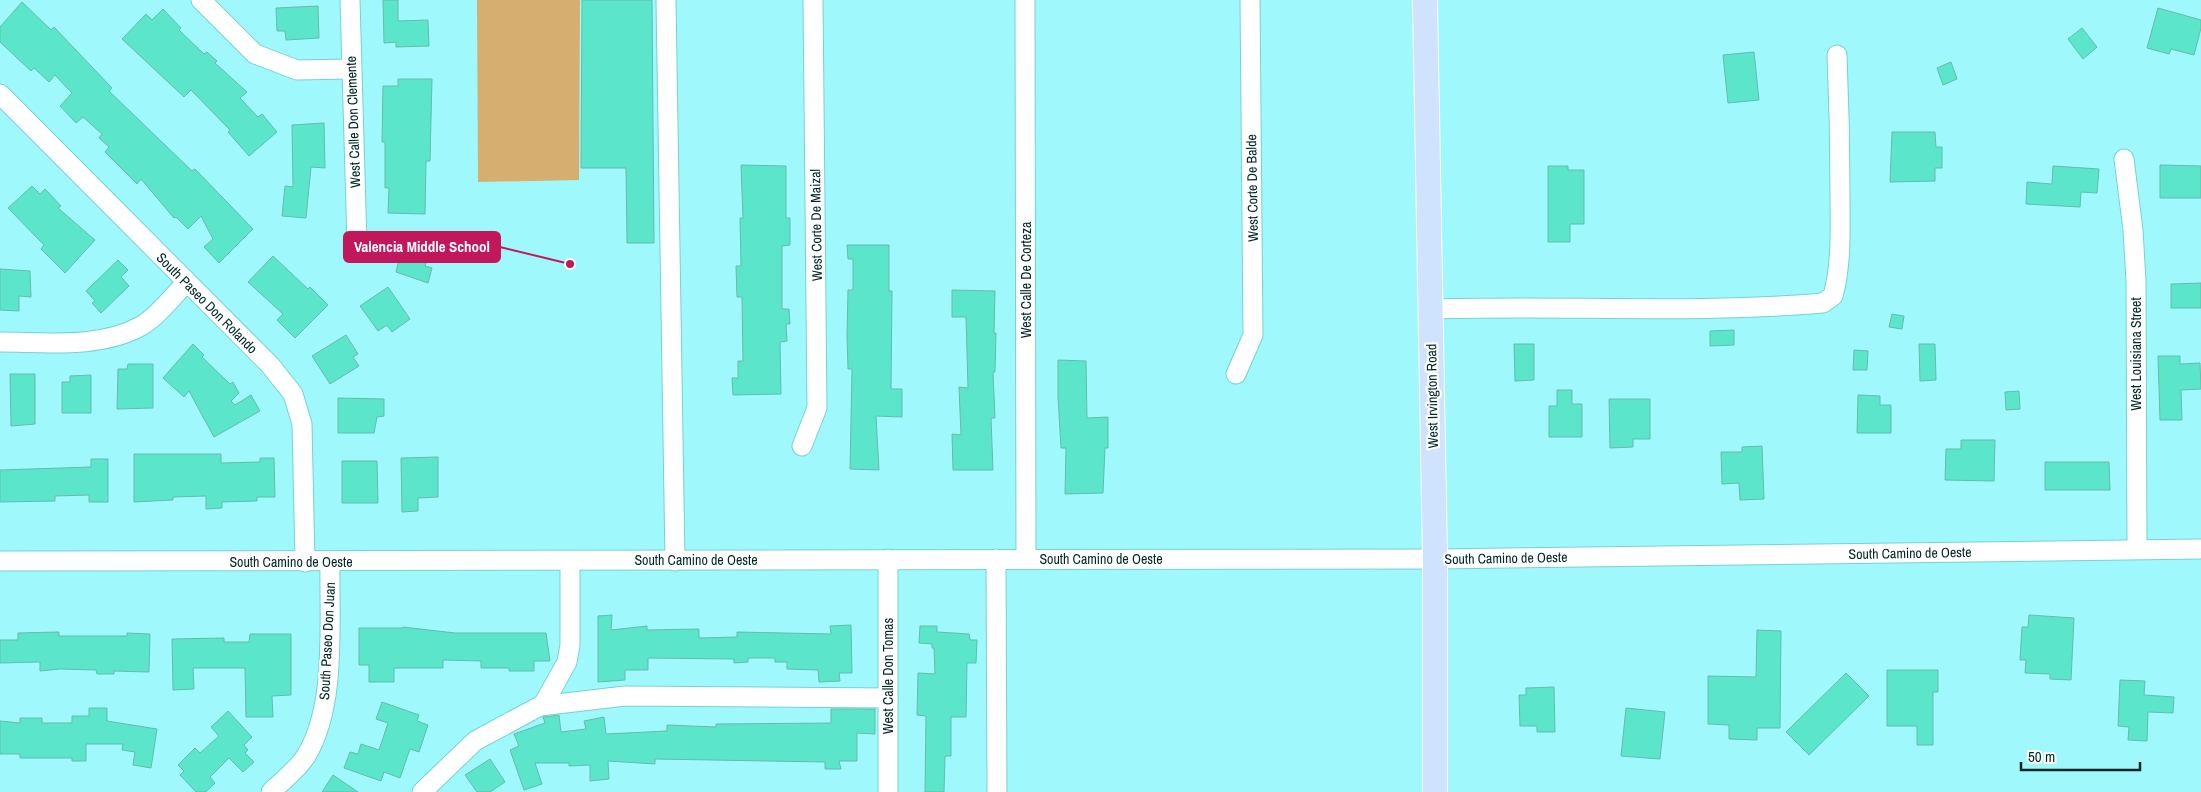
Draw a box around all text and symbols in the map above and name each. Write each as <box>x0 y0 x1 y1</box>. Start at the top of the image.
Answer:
street label: West Calle Don Clemente <box>342 56 364 188</box>
street label: West Corte De Balde <box>1242 134 1262 242</box>
street label: West Corte De Maizal <box>806 169 826 281</box>
street label: West Calle De Corteza <box>1017 221 1035 338</box>
callout: Valencia Middle School <box>344 232 500 262</box>
text: Valencia Middle School <box>354 236 490 257</box>
street label: South Paseo Don Rolando <box>153 249 261 357</box>
street label: West Louisiana Street <box>2127 297 2145 411</box>
street label: West Irvington Road <box>1422 344 1442 448</box>
street label: South Camino de Oeste <box>1848 543 1972 563</box>
street label: South Camino de Oeste <box>1444 548 1568 568</box>
street label: South Camino de Oeste <box>1039 550 1163 568</box>
street label: South Camino de Oeste <box>634 551 758 569</box>
street label: South Camino de Oeste <box>229 553 353 571</box>
street label: South Paseo Don Juan <box>315 582 339 700</box>
street label: West Calle Don Tomas <box>879 618 897 734</box>
scale bar <box>2021 740 2140 772</box>
text: 50 m <box>2028 746 2055 767</box>

